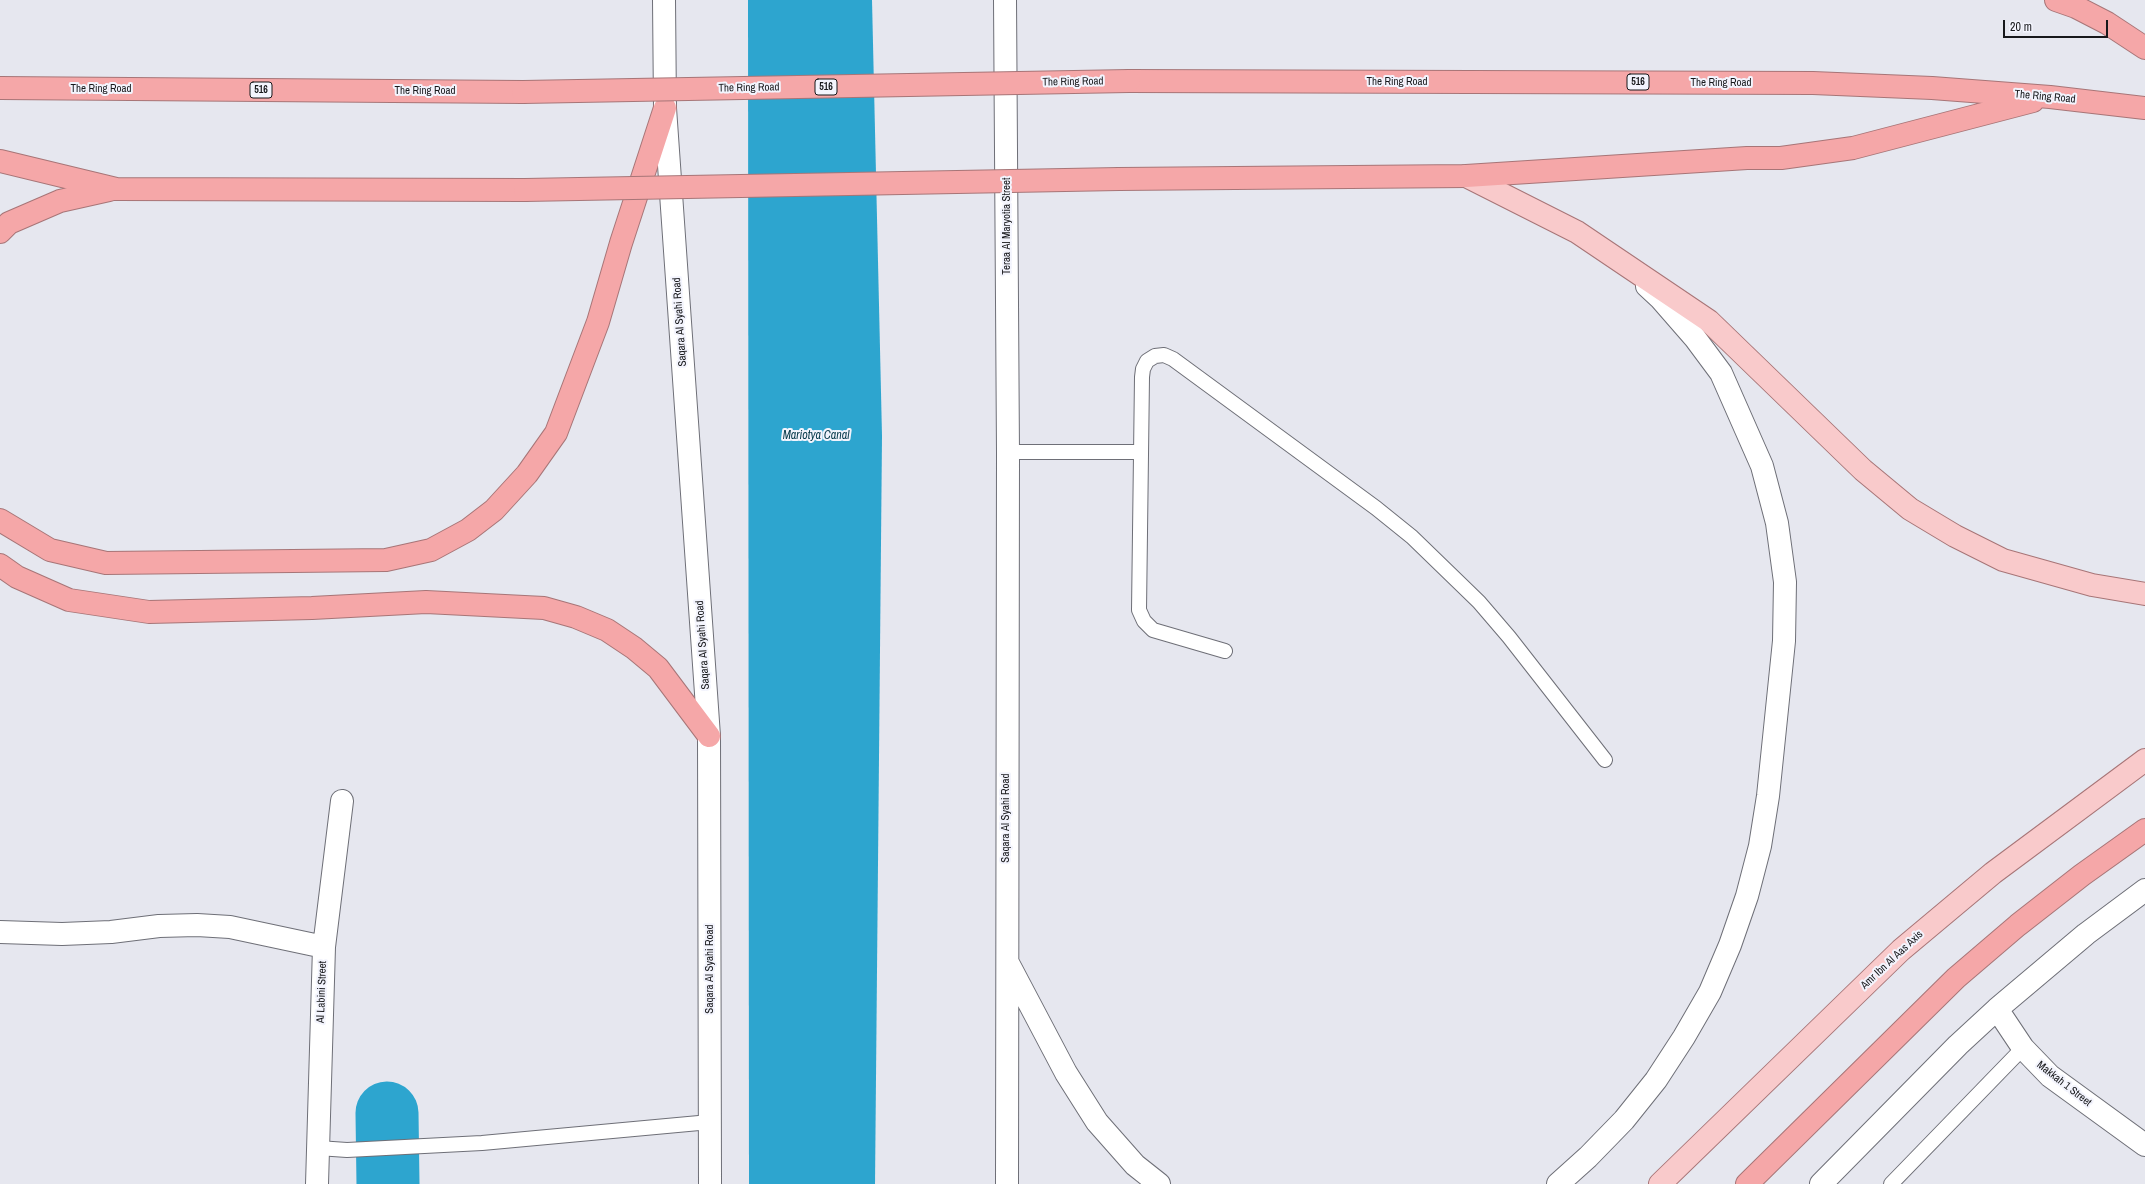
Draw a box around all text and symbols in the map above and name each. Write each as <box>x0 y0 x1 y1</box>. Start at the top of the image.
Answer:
scale bar <box>2005 12 2110 38</box>
text: 20 m <box>2010 19 2032 35</box>
road number: 516 <box>1627 74 1649 90</box>
street label: The Ring Road <box>1042 75 1104 89</box>
street label: The Ring Road <box>1366 75 1428 89</box>
street label: The Ring Road <box>1690 76 1752 90</box>
road number: 516 <box>815 79 837 95</box>
street label: The Ring Road <box>718 81 780 95</box>
street label: The Ring Road <box>70 82 132 96</box>
road number: 516 <box>250 82 272 98</box>
street label: The Ring Road <box>394 84 456 98</box>
street label: The Ring Road <box>2014 88 2076 106</box>
street label: Teraa Al Maryotia Street <box>1000 177 1014 275</box>
street label: Saqara Al Syahi Road <box>670 277 690 367</box>
water label: Mariotya Canal <box>783 429 849 443</box>
street label: Saqara Al Syahi Road <box>693 600 713 690</box>
street label: Saqara Al Syahi Road <box>999 773 1013 863</box>
street label: Saqara Al Syahi Road <box>703 924 717 1014</box>
street label: Amr Ibn Al Aas Axis <box>1858 928 1926 992</box>
street label: Al Labini Street <box>314 961 330 1023</box>
street label: Makkah 1 Street <box>2034 1059 2094 1109</box>

